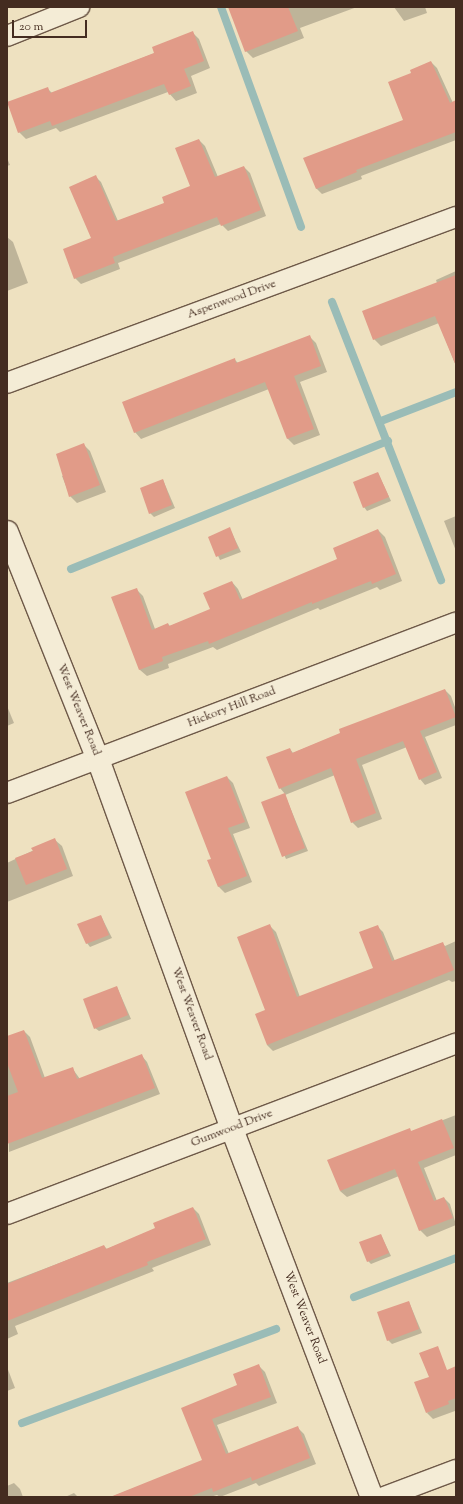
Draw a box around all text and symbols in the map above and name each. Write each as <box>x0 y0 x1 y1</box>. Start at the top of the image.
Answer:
scale bar <box>14 12 89 38</box>
text: 20 m <box>19 18 43 36</box>
street label: Aspenwood Drive <box>186 277 278 323</box>
street label: West Weaver Road <box>53 662 103 758</box>
street label: Hickory Hill Road <box>186 685 278 731</box>
street label: West Weaver Road <box>168 966 214 1062</box>
street label: Gumwood Drive <box>189 1107 275 1151</box>
street label: West Weaver Road <box>280 1270 328 1366</box>

